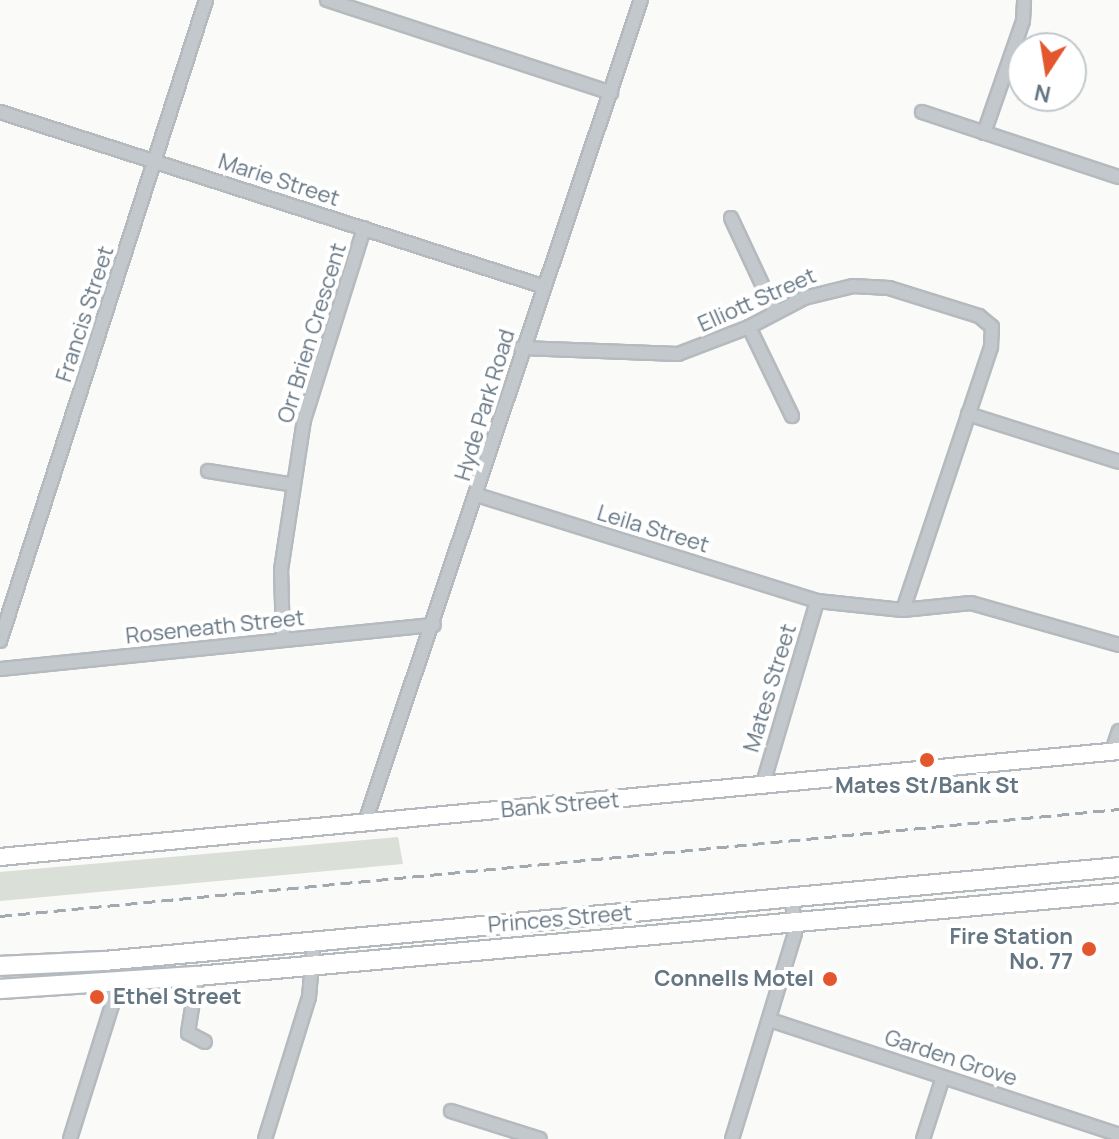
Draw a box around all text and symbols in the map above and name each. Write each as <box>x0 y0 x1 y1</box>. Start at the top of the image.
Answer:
north arrow <box>1007 32 1087 112</box>
text: N <box>1032 77 1053 110</box>
street label: Marie Street <box>215 148 343 212</box>
street label: Orr Brien Crescent <box>272 240 352 426</box>
street label: Francis Street <box>51 243 119 385</box>
street label: Elliott Street <box>694 262 820 338</box>
street label: Hyde Park Road <box>449 326 521 484</box>
street label: Leila Street <box>594 499 712 559</box>
street label: Roseneath Street <box>124 604 306 650</box>
street label: Mates Street <box>738 621 802 755</box>
marker: Mates St/Bank St <box>918 751 936 769</box>
place label: Mates St/Bank St <box>835 773 1019 799</box>
street label: Bank Street <box>500 787 620 823</box>
street label: Princes Street <box>487 900 633 938</box>
place label: Fire Station No. 77 <box>949 923 1073 974</box>
marker: Fire Station No. 77 <box>1080 940 1098 958</box>
place label: Connells Motel <box>654 966 814 992</box>
marker: Connells Motel <box>821 970 839 988</box>
place label: Ethel Street <box>113 984 242 1010</box>
marker: Ethel Street <box>88 988 106 1006</box>
street label: Garden Grove <box>881 1024 1021 1092</box>

